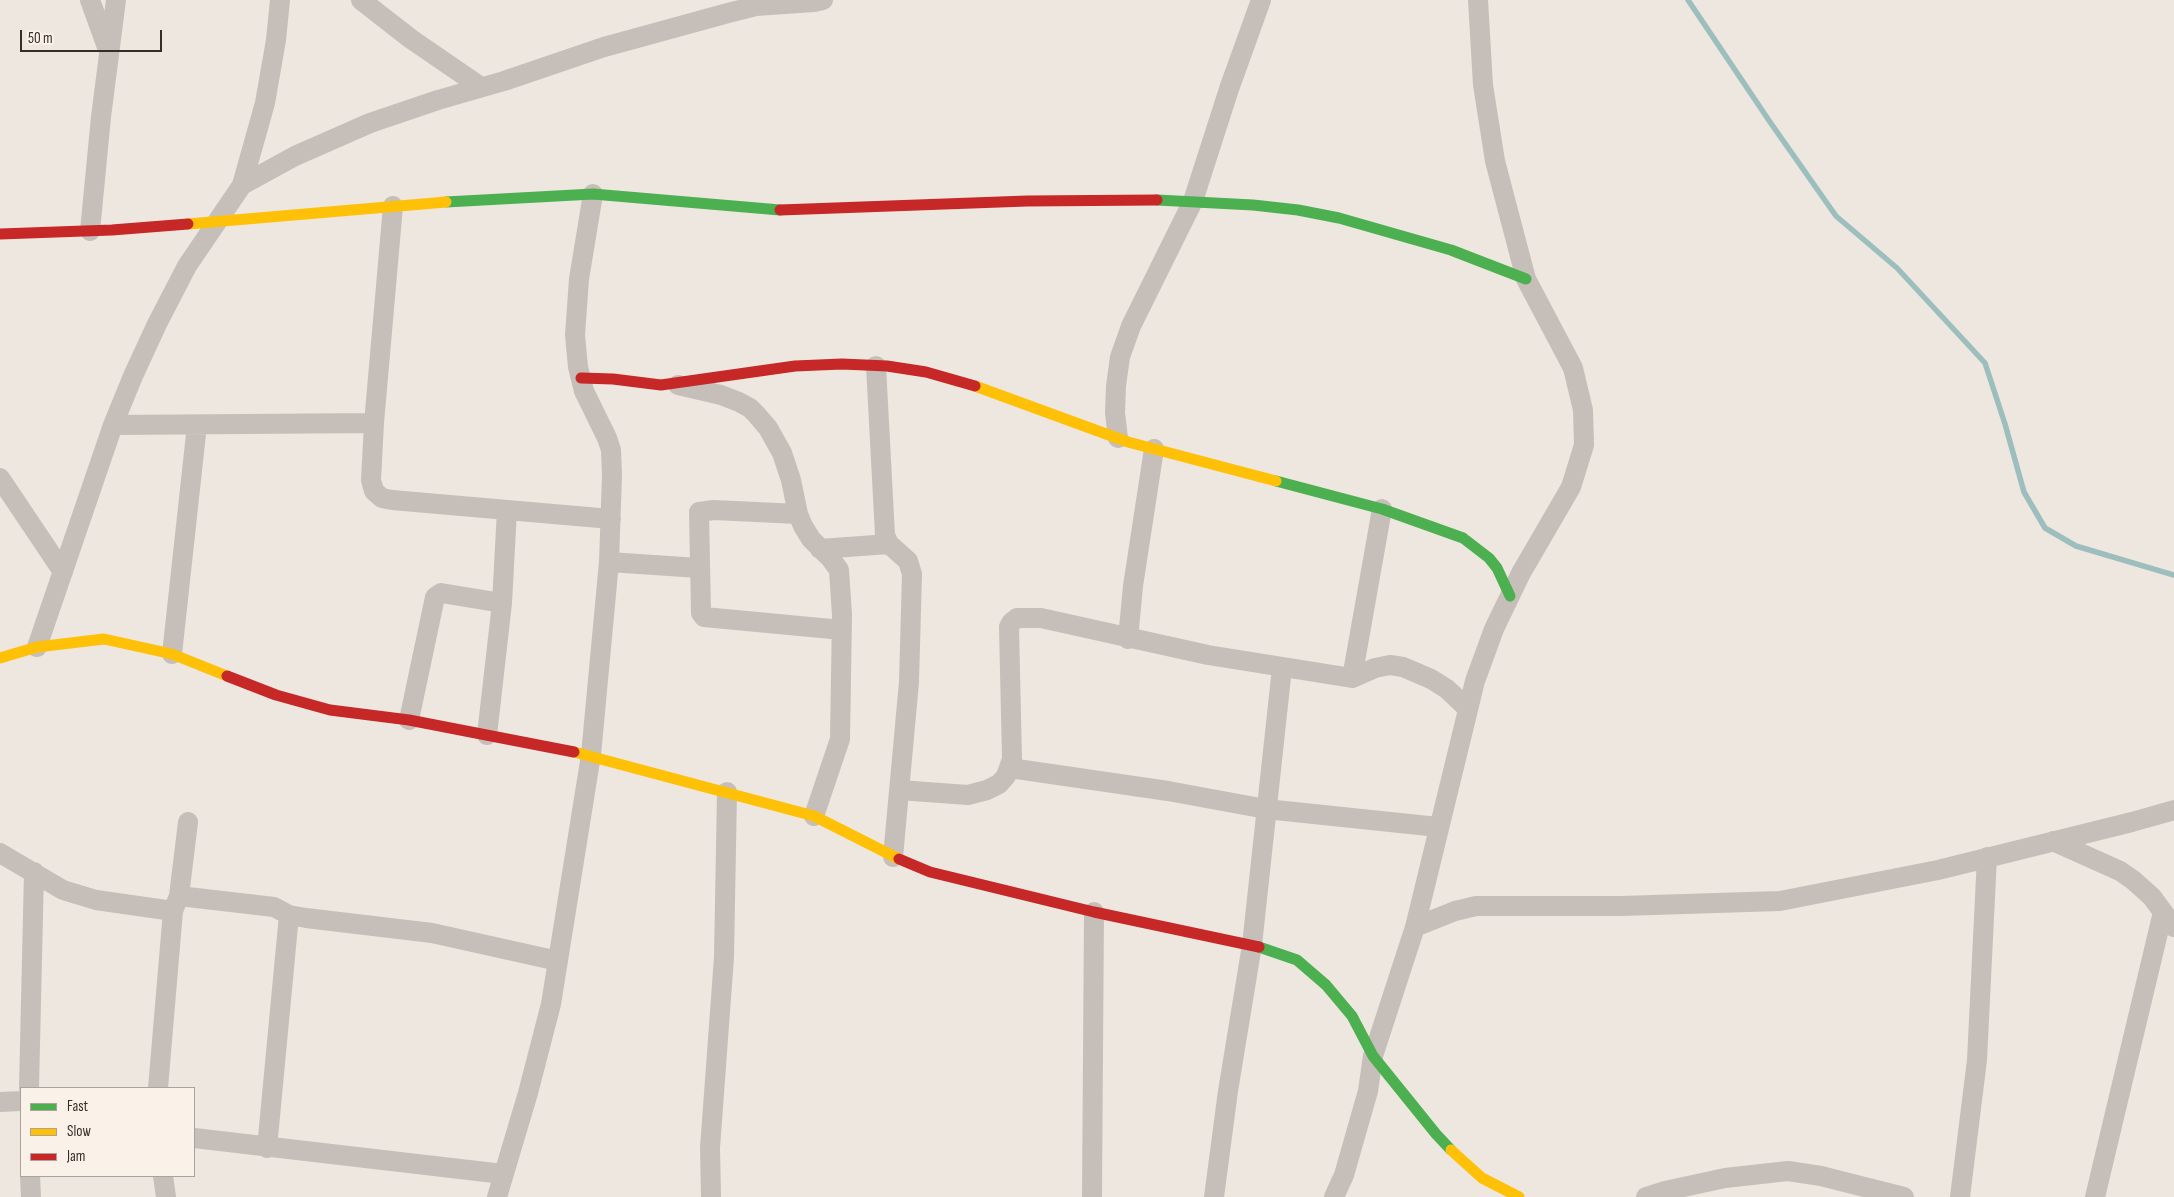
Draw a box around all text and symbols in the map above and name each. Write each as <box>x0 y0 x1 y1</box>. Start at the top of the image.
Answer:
scale bar <box>22 20 165 52</box>
text: 50 m <box>28 29 53 48</box>
legend <box>20 1087 195 1177</box>
text: Fast <box>67 1097 88 1116</box>
text: Slow <box>67 1122 91 1141</box>
text: Jam <box>67 1147 85 1166</box>

